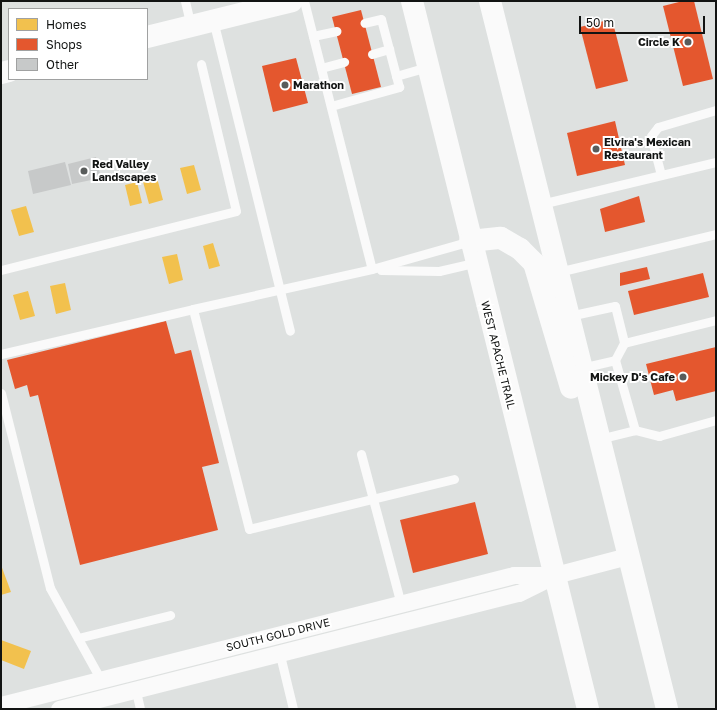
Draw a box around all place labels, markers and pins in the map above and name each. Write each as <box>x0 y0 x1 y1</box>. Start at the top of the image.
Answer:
place label: Circle K <box>638 35 680 49</box>
marker: Circle K <box>683 37 693 47</box>
place label: Marathon <box>293 78 344 92</box>
marker: Marathon <box>280 80 290 90</box>
place label: Elvira's Mexican Restaurant <box>604 136 691 162</box>
marker: Elvira's Mexican Restaurant <box>591 144 601 154</box>
place label: Red Valley Landscapes <box>92 158 156 184</box>
marker: Red Valley Landscapes <box>79 166 89 176</box>
place label: Mickey D's Cafe <box>590 370 675 384</box>
marker: Mickey D's Cafe <box>678 372 688 382</box>

